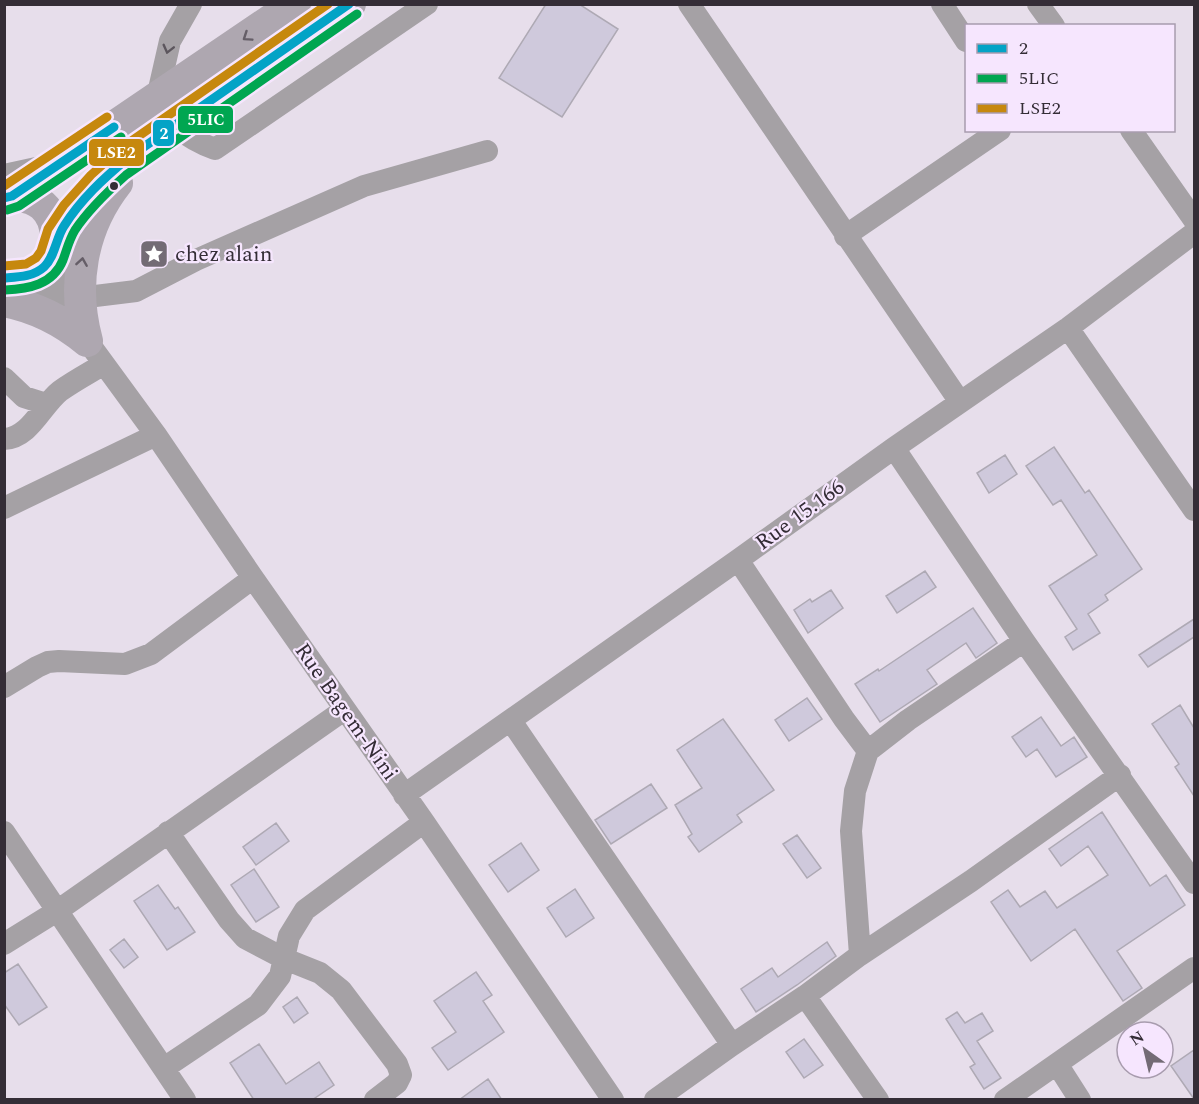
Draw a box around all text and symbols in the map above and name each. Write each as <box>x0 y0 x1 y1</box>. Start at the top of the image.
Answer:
legend <box>965 24 1175 132</box>
one-way arrow <box>243 30 254 41</box>
text: 2 <box>1019 35 1028 62</box>
one-way arrow <box>163 44 176 54</box>
text: 5LIC <box>1019 65 1059 92</box>
text: LSE2 <box>1019 95 1061 122</box>
line badge: 5LIC <box>177 105 234 134</box>
text: 5LIC <box>187 108 225 132</box>
line badge: 2 <box>152 119 175 147</box>
text: 2 <box>160 122 169 146</box>
line badge: LSE2 <box>88 138 145 167</box>
text: LSE2 <box>96 141 136 165</box>
unlabelled marker <box>108 180 120 192</box>
place icon: chez alain <box>138 238 170 270</box>
place label: chez alain <box>175 238 273 271</box>
one-way arrow <box>76 258 88 267</box>
street label: Rue 15.166 <box>748 471 852 559</box>
street label: Rue Bagem-Nini <box>286 636 406 788</box>
north arrow <box>1115 1020 1175 1080</box>
text: N <box>1125 1025 1149 1052</box>

